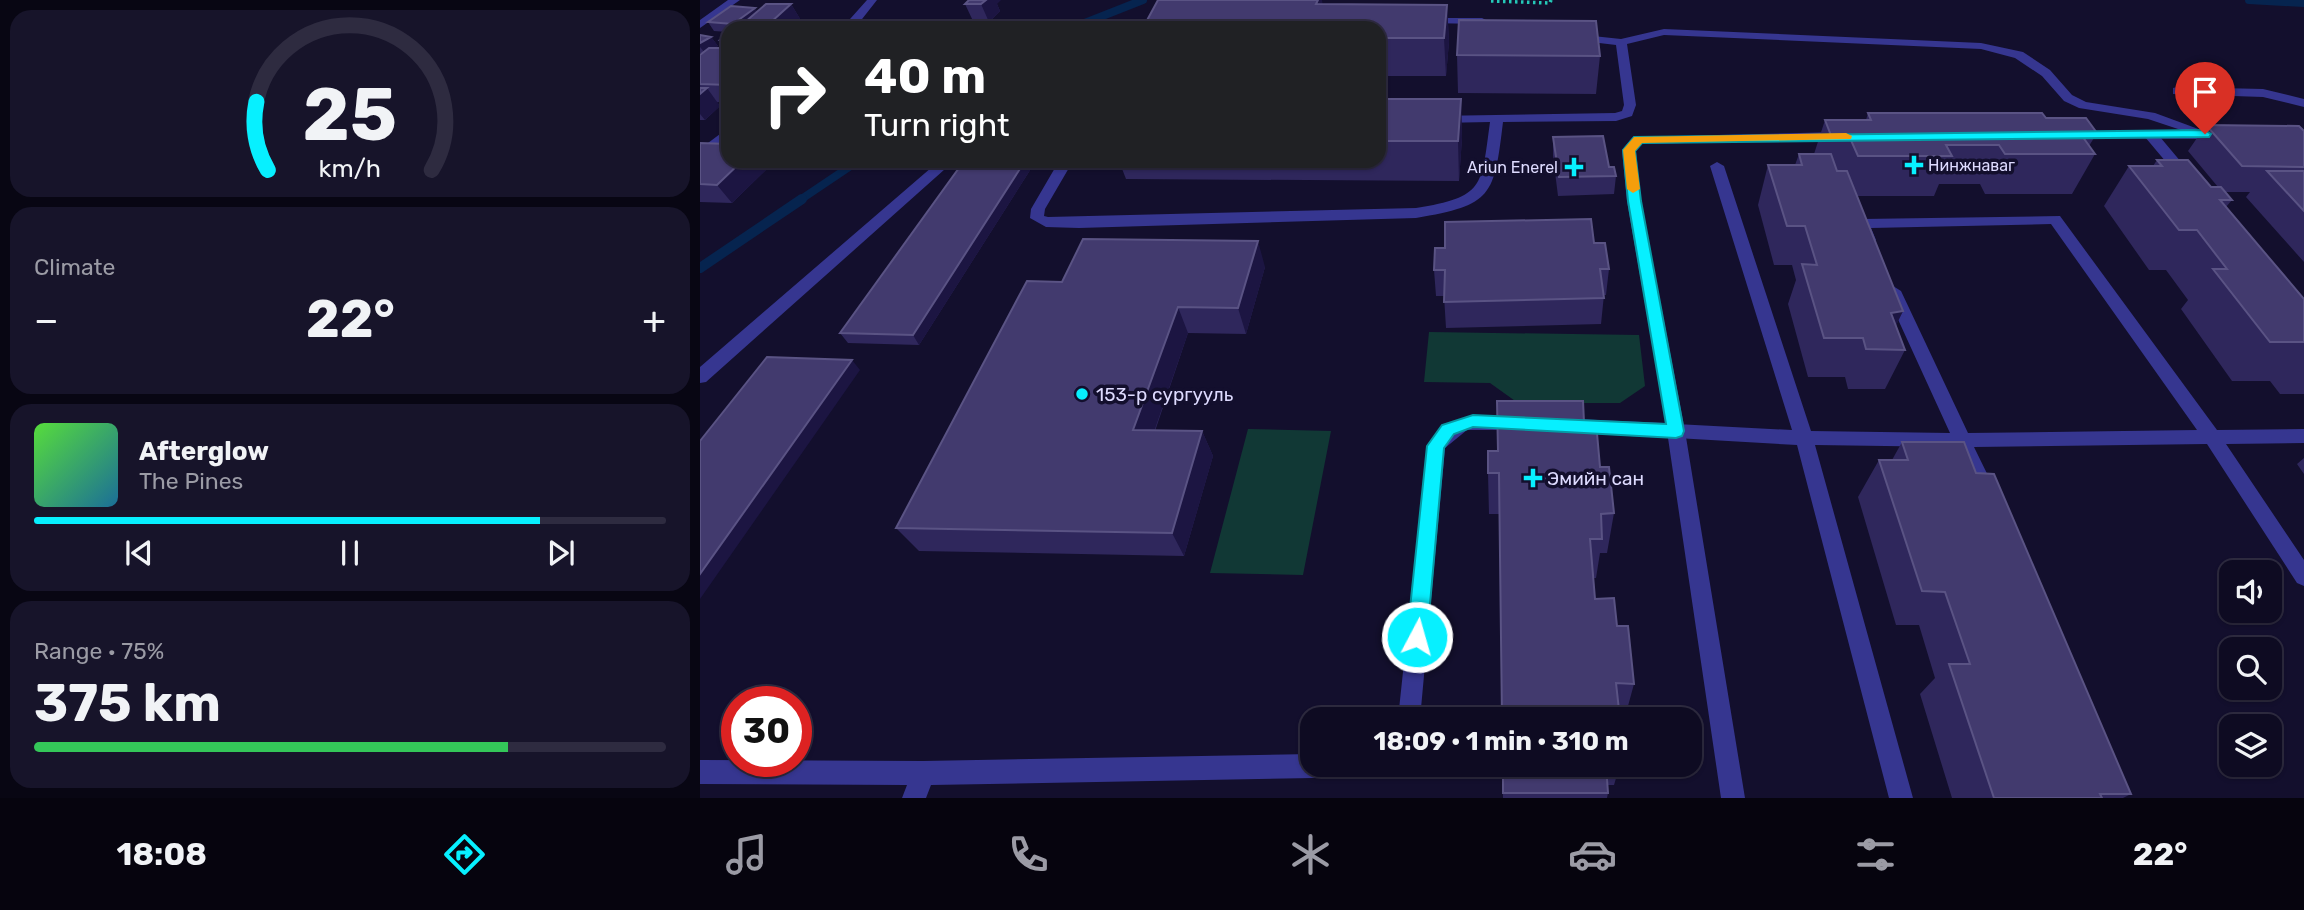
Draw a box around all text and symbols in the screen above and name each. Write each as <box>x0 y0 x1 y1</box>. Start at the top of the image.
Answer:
text: 40 m <box>864 47 986 105</box>
icon: right <box>749 49 840 140</box>
pin <box>2175 62 2235 134</box>
text: 25 <box>303 72 397 158</box>
icon: arrive <box>2186 73 2224 111</box>
text: Turn right <box>864 106 1009 144</box>
text: km/h <box>319 153 381 182</box>
place label: Нинжнаваг <box>1928 156 2015 175</box>
marker: Ariun Enerel <box>1564 157 1584 177</box>
marker: Нинжнаваг <box>1906 157 1922 173</box>
place label: Ariun Enerel <box>1467 158 1558 177</box>
text: Climate <box>34 253 115 281</box>
text: 22° <box>306 288 395 350</box>
text: − <box>34 297 59 343</box>
text: + <box>642 297 666 343</box>
place label: 153-р сургууль <box>1096 383 1234 406</box>
marker: 153-р сургууль <box>1074 386 1090 402</box>
text: Afterglow <box>139 436 269 467</box>
text: The Pines <box>139 467 243 495</box>
place label: Эмийн сан <box>1547 467 1644 490</box>
marker: Эмийн сан <box>1525 470 1541 486</box>
icon: previous <box>120 534 158 572</box>
icon: pause <box>331 534 369 572</box>
icon: next <box>542 534 580 572</box>
map controls <box>2219 560 2282 777</box>
button: sound <box>2219 560 2282 623</box>
position arrow <box>1380 600 1454 674</box>
text: Range · 75% <box>34 637 164 665</box>
button: search <box>2219 637 2282 700</box>
text: 375 km <box>34 672 221 734</box>
speed limit sign: 30 <box>721 686 812 777</box>
button: layers <box>2219 714 2282 777</box>
text: 18:09 · 1 min · 310 m <box>1374 726 1628 757</box>
icon: directions <box>440 830 489 879</box>
icon: music <box>722 830 771 879</box>
icon: phone <box>1004 830 1053 879</box>
icon: climate <box>1286 830 1335 879</box>
icon: car <box>1568 830 1617 879</box>
icon: filters <box>1851 830 1900 879</box>
text: 18:08 <box>117 835 207 873</box>
text: 22° <box>2133 835 2187 873</box>

